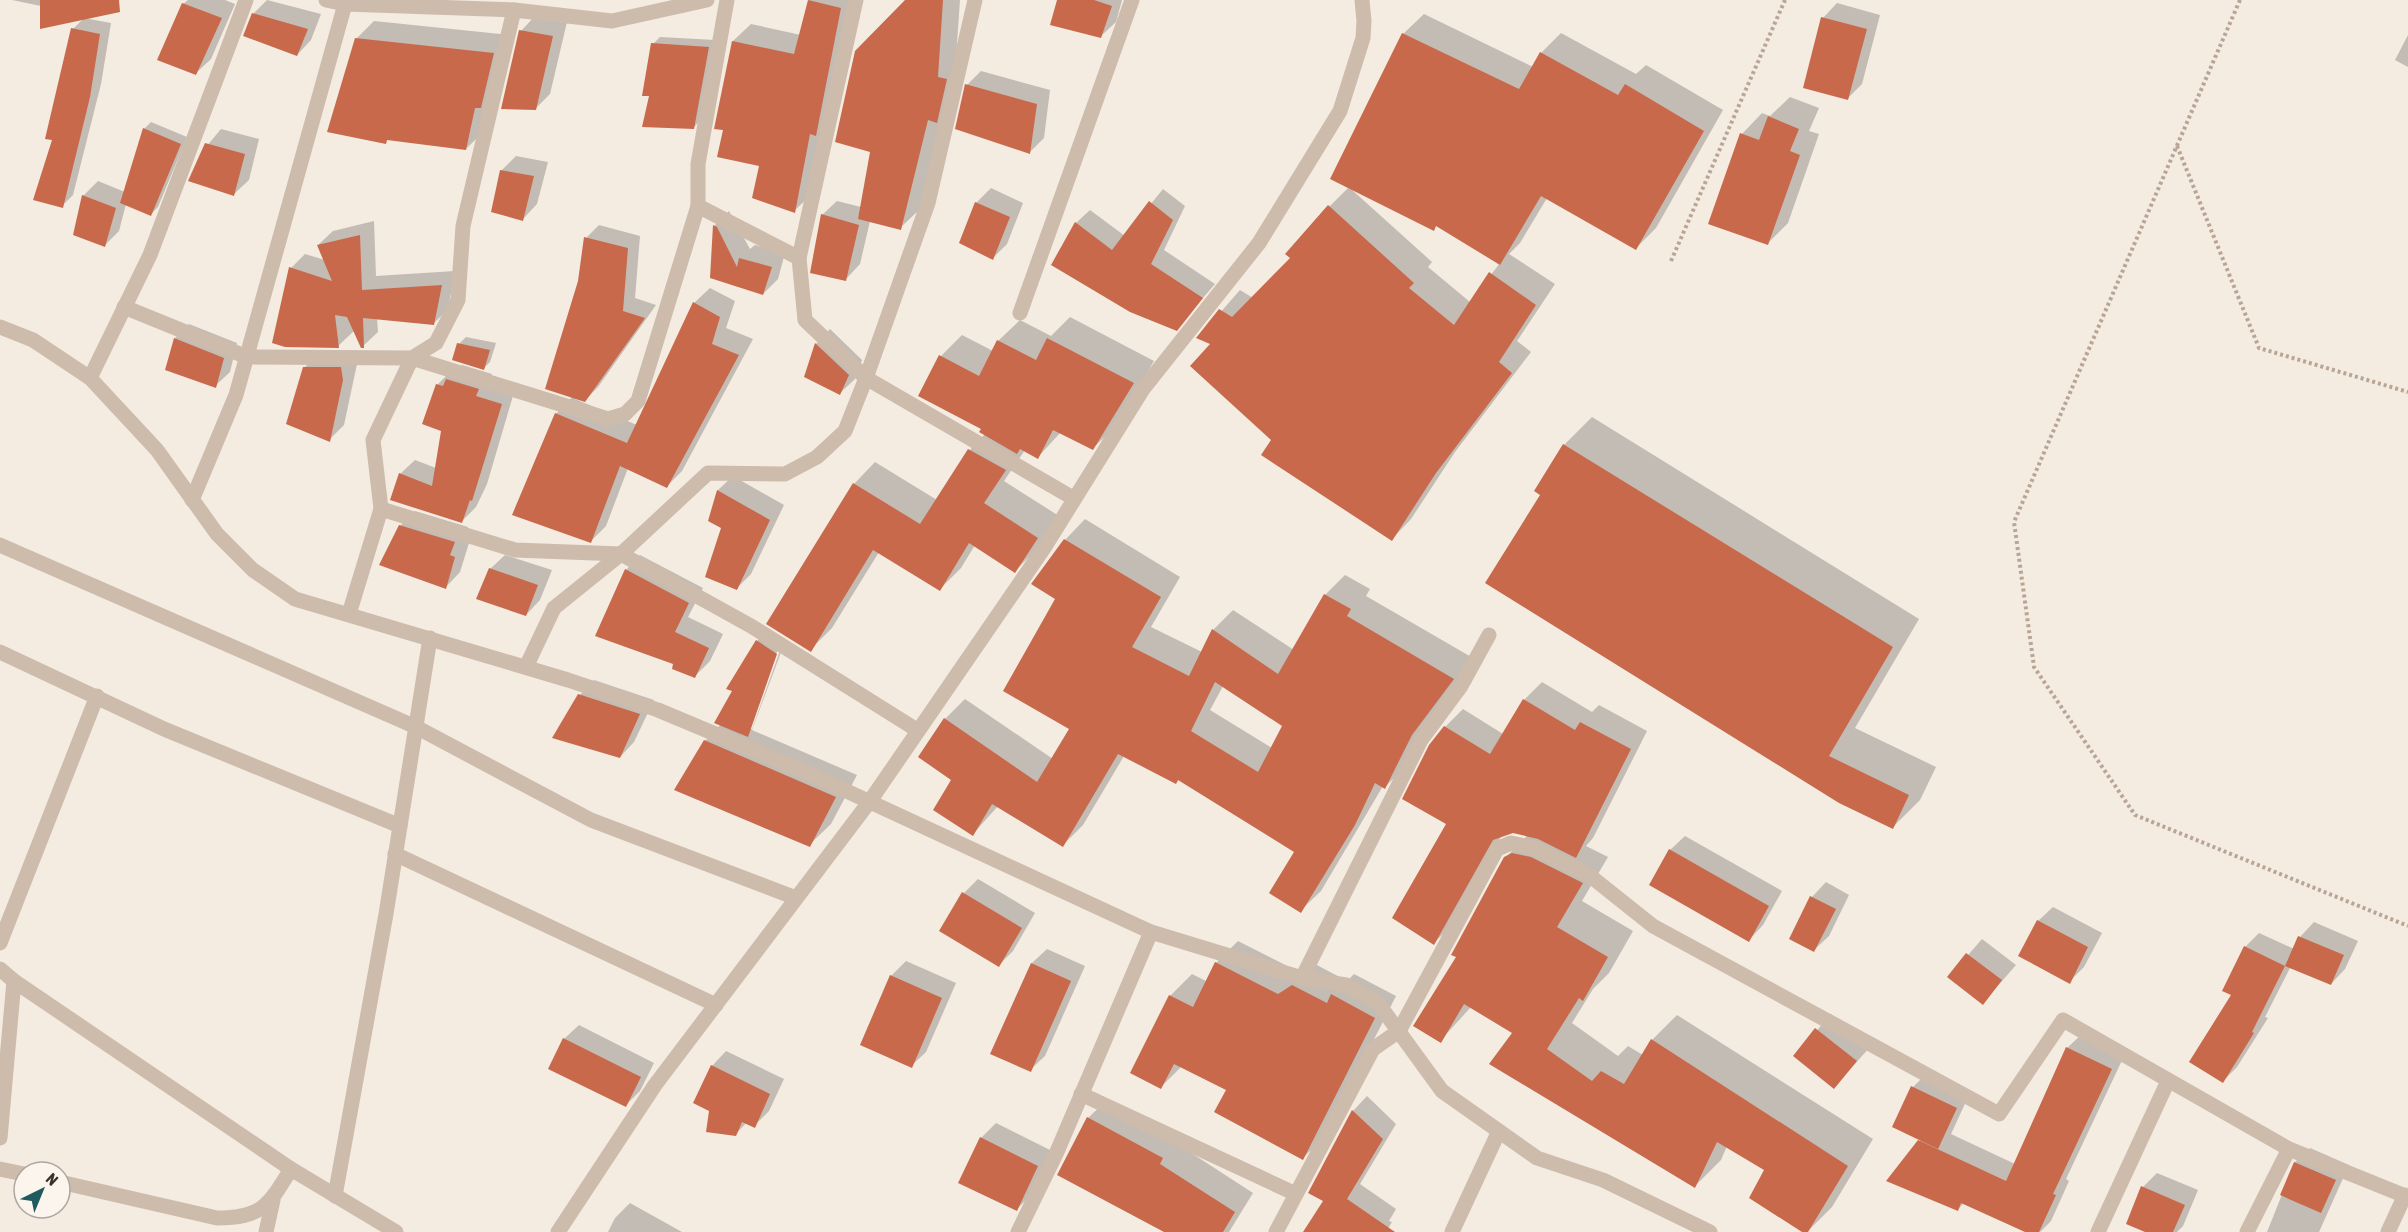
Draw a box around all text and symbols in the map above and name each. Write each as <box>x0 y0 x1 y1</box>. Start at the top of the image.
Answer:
north arrow <box>12 1160 72 1220</box>
text: N <box>43 1169 62 1189</box>

